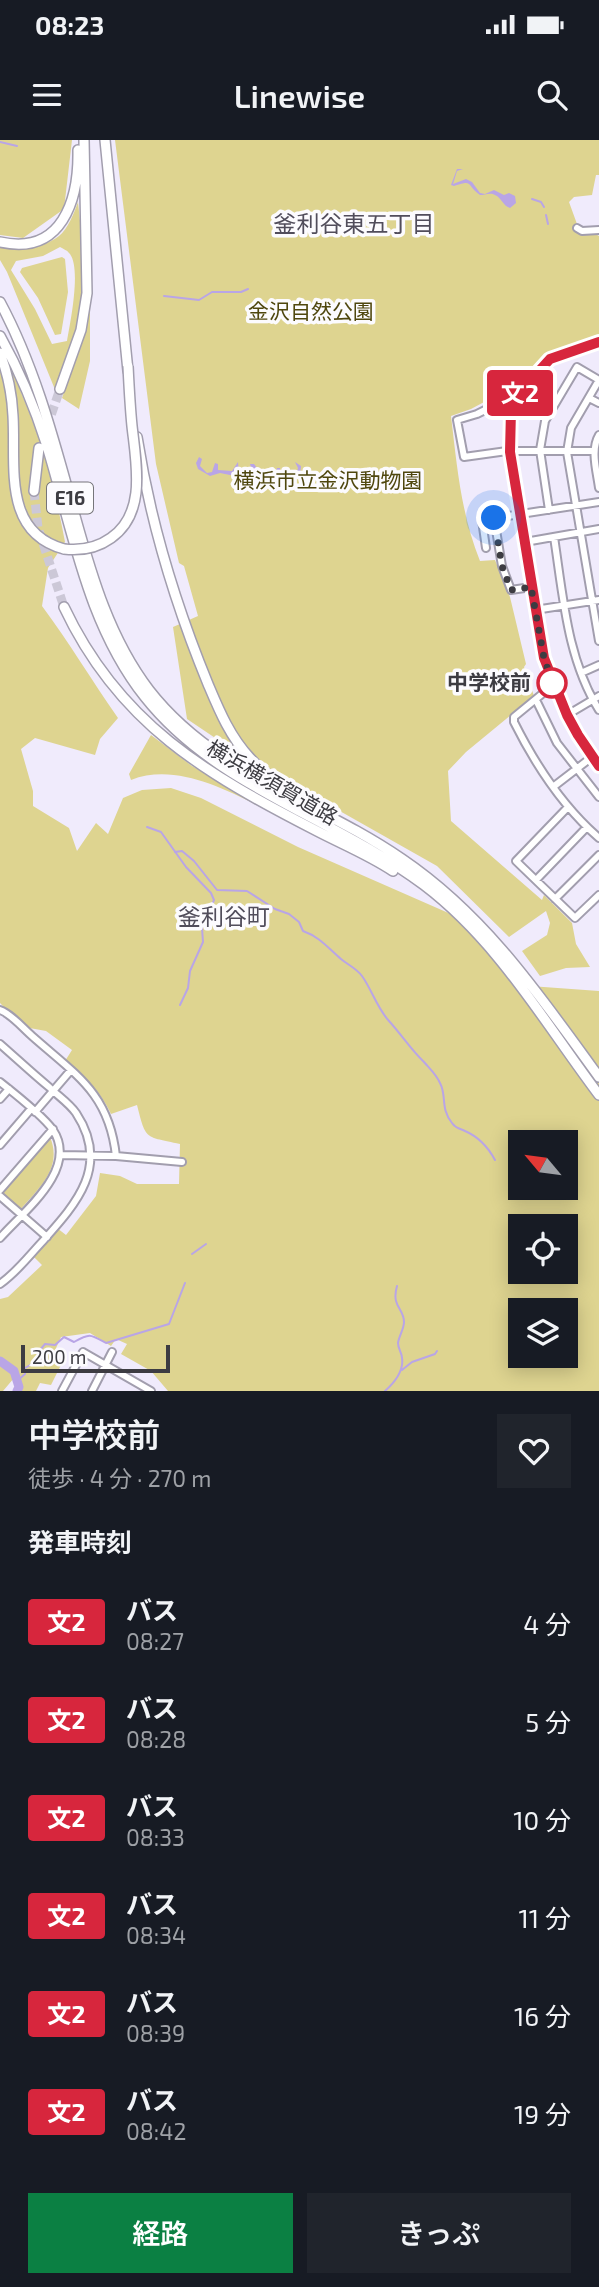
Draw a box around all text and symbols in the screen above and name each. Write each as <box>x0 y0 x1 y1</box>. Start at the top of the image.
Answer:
text: 08:23 <box>35 9 104 40</box>
icon: menu <box>28 76 66 114</box>
text: Linewise <box>234 76 365 114</box>
icon: search <box>533 76 571 114</box>
district label: 釜利谷東五丁目 <box>274 209 435 237</box>
park label: 金沢自然公園 <box>248 298 374 323</box>
line badge: 文2 <box>489 370 552 416</box>
text: 文2 <box>501 378 539 407</box>
park label: 横浜市立金沢動物園 <box>234 467 423 492</box>
road number: E16 <box>47 482 93 514</box>
your location <box>476 500 511 535</box>
marker: 中学校前 <box>537 668 567 698</box>
place label: 中学校前 <box>447 669 531 694</box>
street label: 横浜横須賀道路 <box>203 734 343 829</box>
district label: 釜利谷町 <box>178 902 270 930</box>
north arrow <box>508 1130 578 1200</box>
map controls <box>508 1130 578 1368</box>
button: locate <box>508 1214 578 1284</box>
button: layers <box>508 1298 578 1368</box>
scale bar <box>21 1342 170 1374</box>
text: 200 m <box>32 1345 86 1368</box>
text: 中学校前 <box>28 1414 160 1454</box>
button: heart <box>497 1414 571 1488</box>
text: 徒歩 · 4 分 · 270 m <box>28 1464 212 1492</box>
text: 発車時刻 <box>28 1526 132 1557</box>
text: バス <box>126 1594 178 1625</box>
text: 文2 <box>48 1607 85 1636</box>
text: 4 分 <box>523 1608 571 1639</box>
text: 08:27 <box>126 1627 184 1655</box>
text: バス <box>126 1692 178 1723</box>
text: 文2 <box>48 1705 85 1734</box>
text: 5 分 <box>525 1706 571 1737</box>
text: 08:28 <box>126 1725 186 1753</box>
text: バス <box>126 1790 178 1821</box>
text: 文2 <box>48 1803 85 1832</box>
text: 10 分 <box>513 1804 571 1835</box>
text: 08:33 <box>126 1823 185 1851</box>
text: バス <box>126 1888 178 1919</box>
text: 文2 <box>48 1901 85 1930</box>
text: 11 分 <box>519 1902 571 1933</box>
text: 08:34 <box>126 1921 186 1949</box>
text: バス <box>126 1986 178 2017</box>
text: 文2 <box>48 1999 85 2028</box>
text: 16 分 <box>514 2000 571 2031</box>
text: 08:39 <box>126 2019 185 2047</box>
text: バス <box>126 2084 178 2115</box>
text: 文2 <box>48 2097 85 2126</box>
text: 19 分 <box>514 2098 571 2129</box>
text: 08:42 <box>126 2117 186 2145</box>
button: 経路 <box>28 2193 293 2273</box>
button: きっぷ <box>307 2193 571 2273</box>

